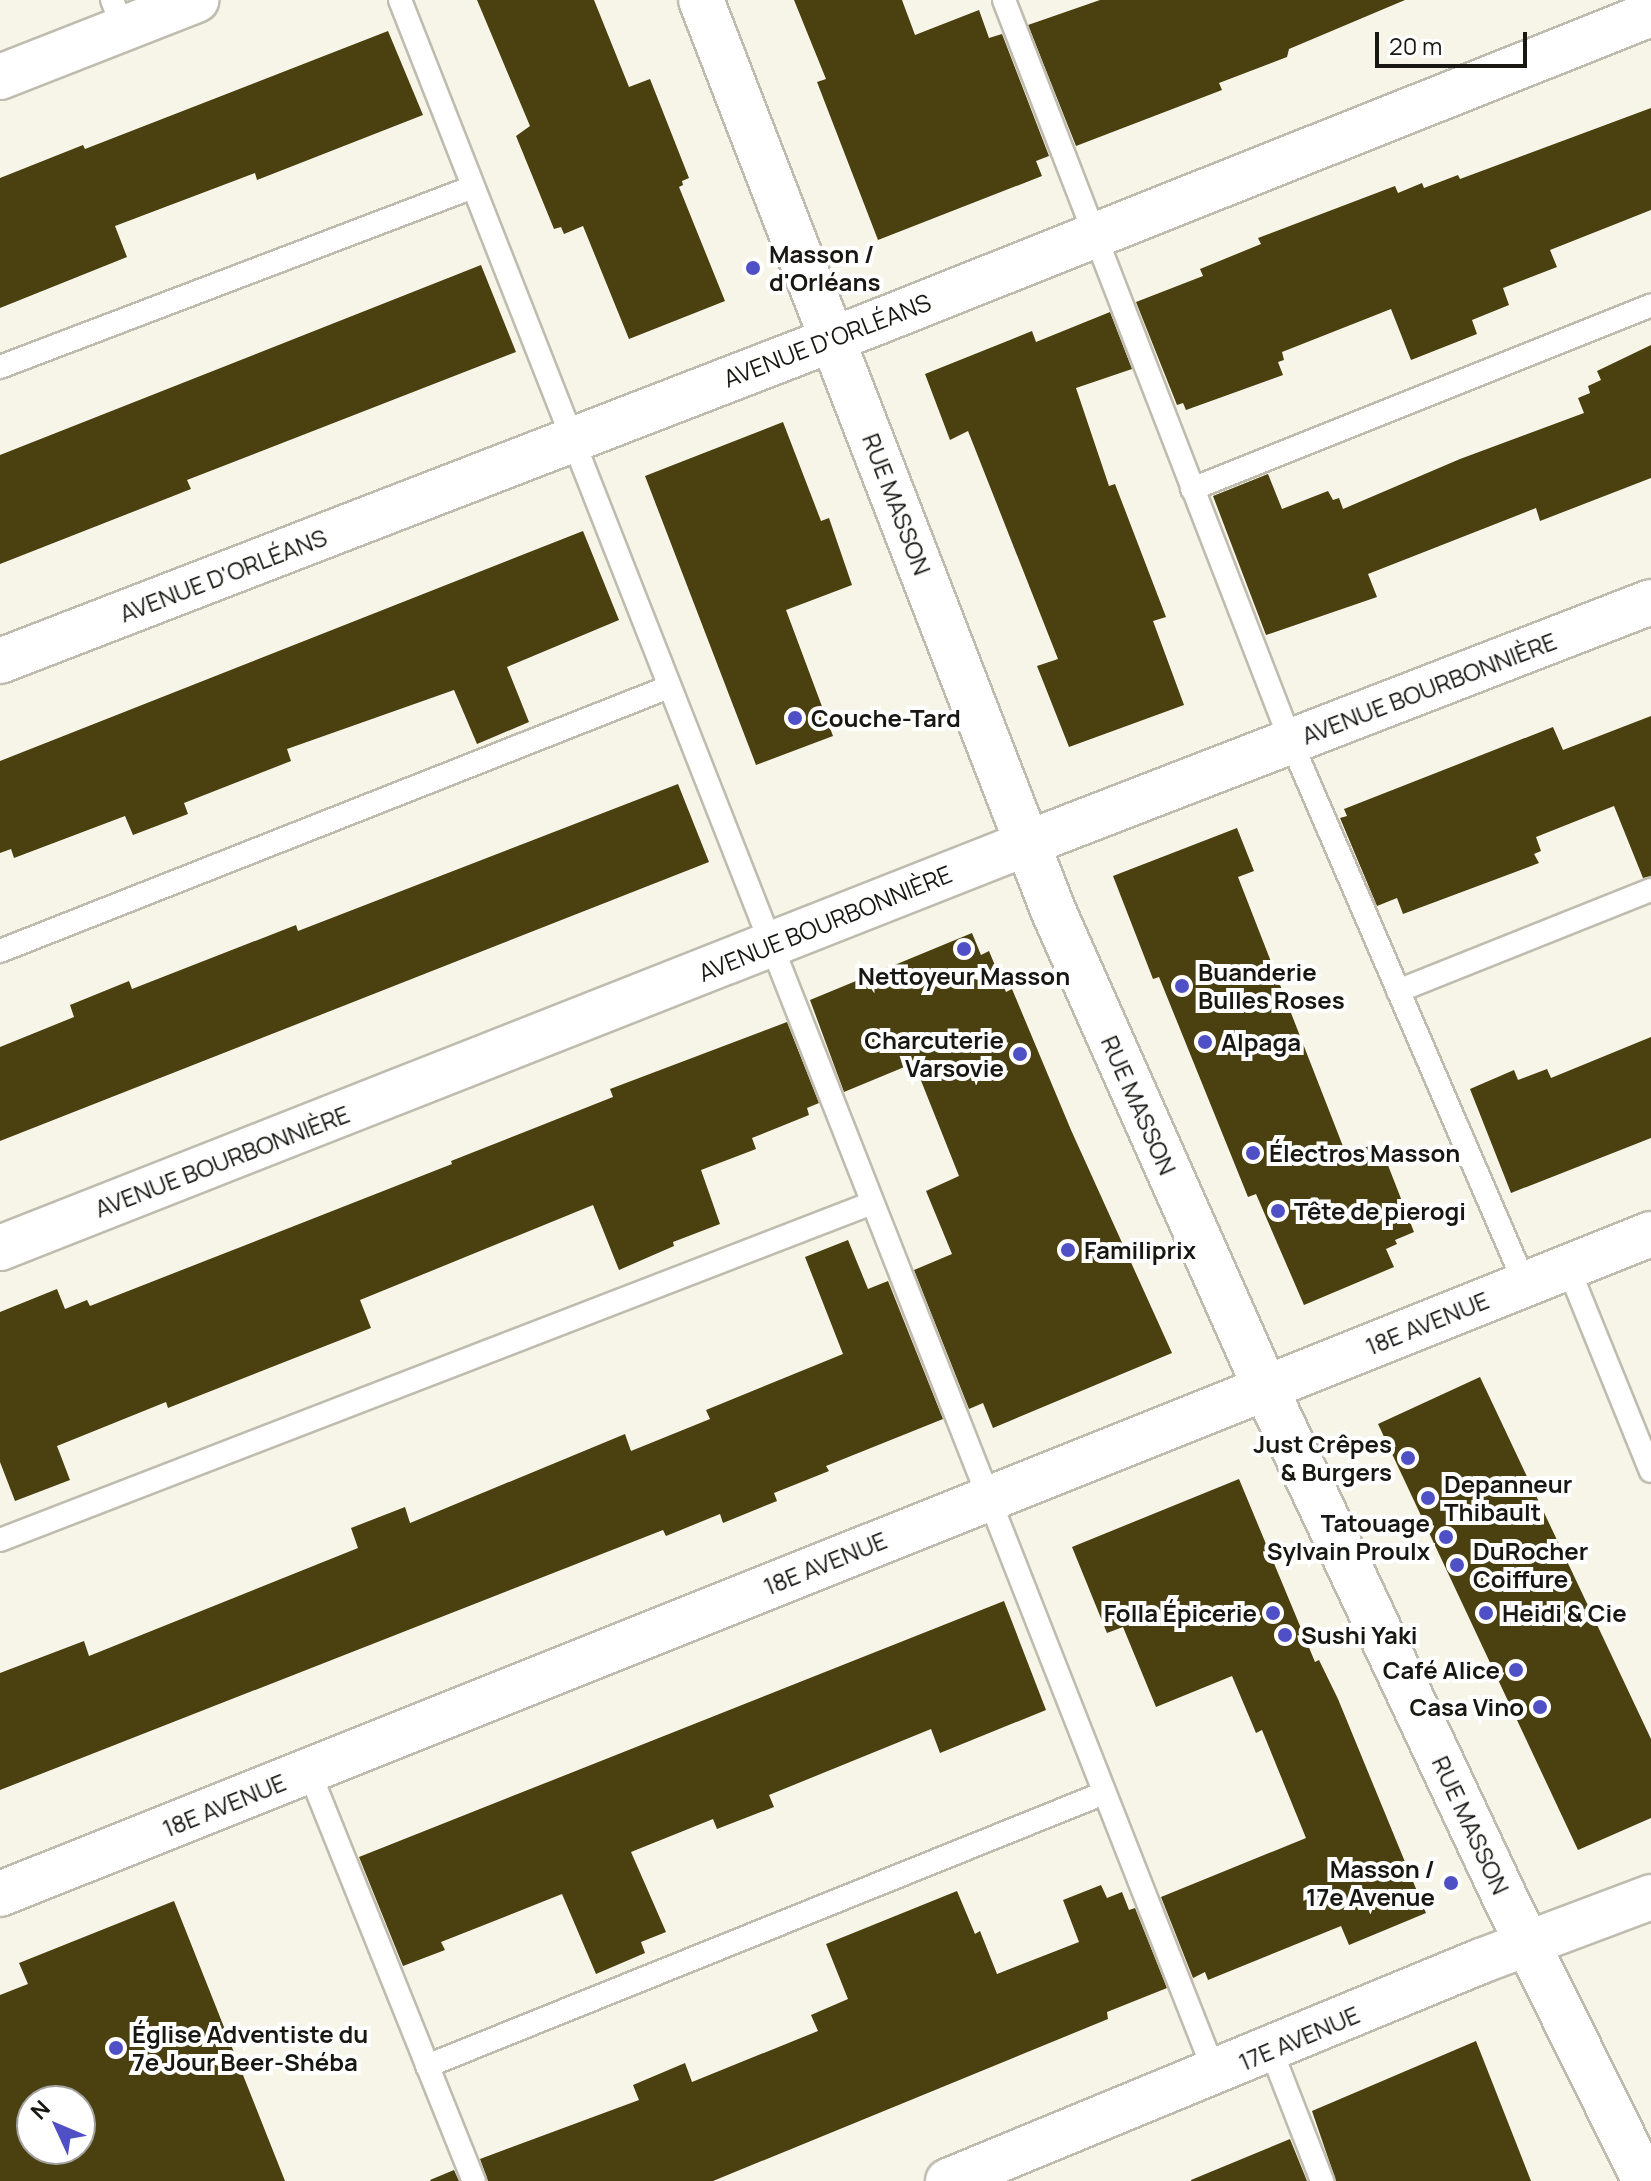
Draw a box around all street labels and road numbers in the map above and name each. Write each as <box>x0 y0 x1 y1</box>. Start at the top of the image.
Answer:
street label: AVENUE D'ORLÉANS <box>719 287 935 393</box>
street label: RUE MASSON <box>857 429 937 579</box>
street label: AVENUE D'ORLÉANS <box>115 522 331 628</box>
street label: AVENUE BOURBONNIÈRE <box>1298 626 1560 750</box>
street label: AVENUE BOURBONNIÈRE <box>694 859 956 987</box>
street label: RUE MASSON <box>1096 1031 1182 1179</box>
street label: AVENUE BOURBONNIÈRE <box>91 1099 353 1223</box>
street label: 18E AVENUE <box>1361 1285 1493 1361</box>
street label: 18E AVENUE <box>759 1525 891 1601</box>
street label: RUE MASSON <box>1426 1751 1516 1899</box>
street label: 18E AVENUE <box>158 1767 290 1843</box>
street label: 17E AVENUE <box>1234 2000 1364 2076</box>

